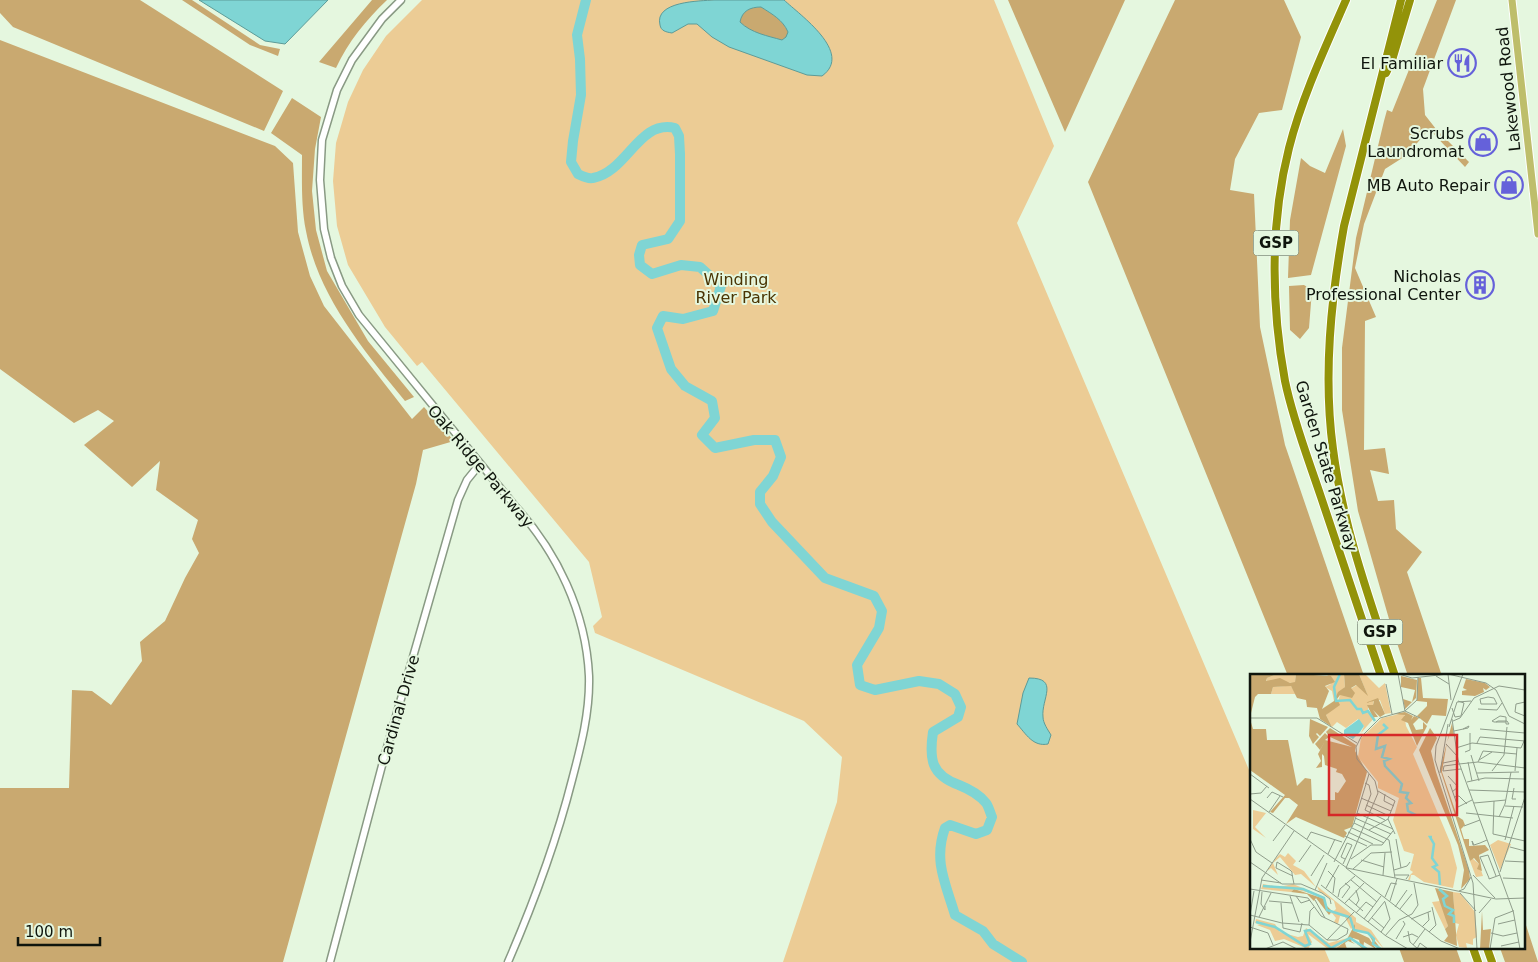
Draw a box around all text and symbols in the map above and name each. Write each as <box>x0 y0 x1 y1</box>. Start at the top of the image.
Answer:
street label: Lakewood Road <box>1492 26 1524 152</box>
restaurant icon: El Familiar <box>1447 48 1477 78</box>
place label: El Familiar <box>1361 54 1443 73</box>
place label: Scrubs Laundromat <box>1367 124 1464 161</box>
shop icon: Scrubs Laundromat <box>1468 127 1498 157</box>
shop icon: MB Auto Repair <box>1494 170 1524 200</box>
place label: MB Auto Repair <box>1367 176 1490 195</box>
road number: GSP <box>1254 230 1298 256</box>
place label: Nicholas Professional Center <box>1306 267 1461 304</box>
park label: Winding River Park <box>695 270 777 307</box>
building icon: Nicholas Professional Center <box>1465 270 1495 300</box>
street label: Garden State Parkway <box>1291 378 1362 554</box>
street label: Oak Ridge Parkway <box>424 401 538 532</box>
road number: GSP <box>1358 620 1402 644</box>
street label: Cardinal Drive <box>374 653 423 768</box>
inset map <box>1250 674 1526 950</box>
scale bar <box>18 914 100 946</box>
text: 100 m <box>25 923 73 941</box>

